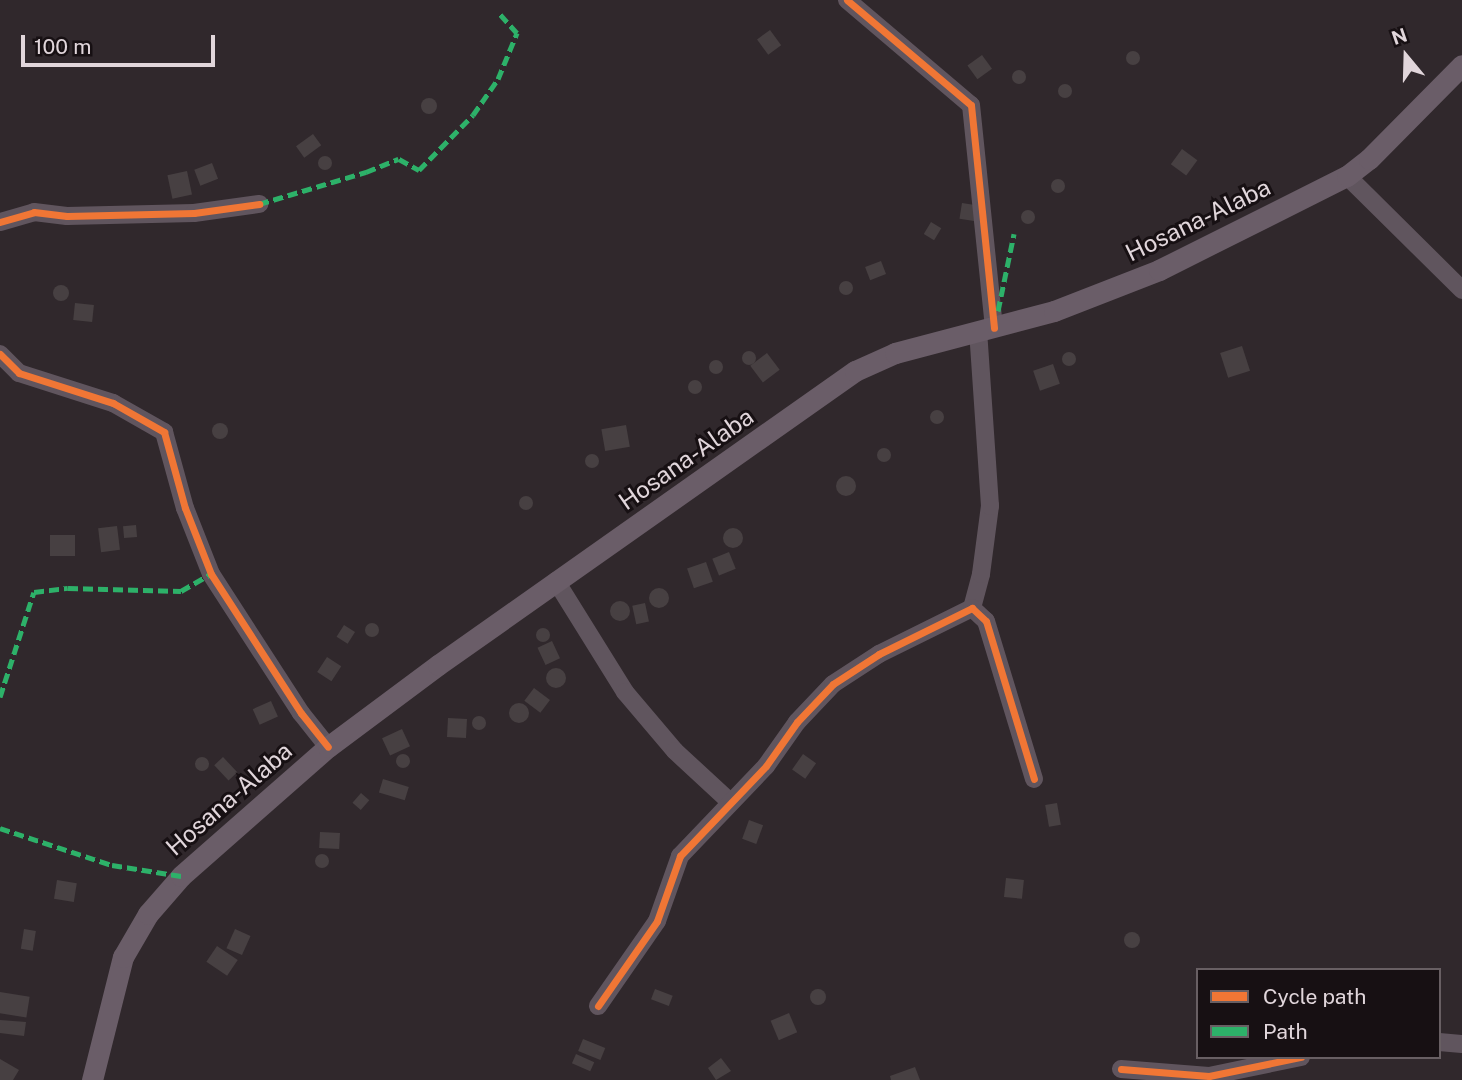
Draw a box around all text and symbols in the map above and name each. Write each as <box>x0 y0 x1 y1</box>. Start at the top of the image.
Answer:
scale bar <box>24 21 219 65</box>
north arrow <box>1371 21 1441 91</box>
text: N <box>1389 23 1410 49</box>
text: 100 m <box>34 34 91 59</box>
street label: Hosana-Alaba <box>1121 173 1275 267</box>
street label: Hosana-Alaba <box>613 402 759 516</box>
street label: Hosana-Alaba <box>160 736 298 862</box>
legend <box>1196 968 1441 1059</box>
text: Cycle path <box>1263 984 1366 1009</box>
text: Path <box>1263 1019 1308 1044</box>

